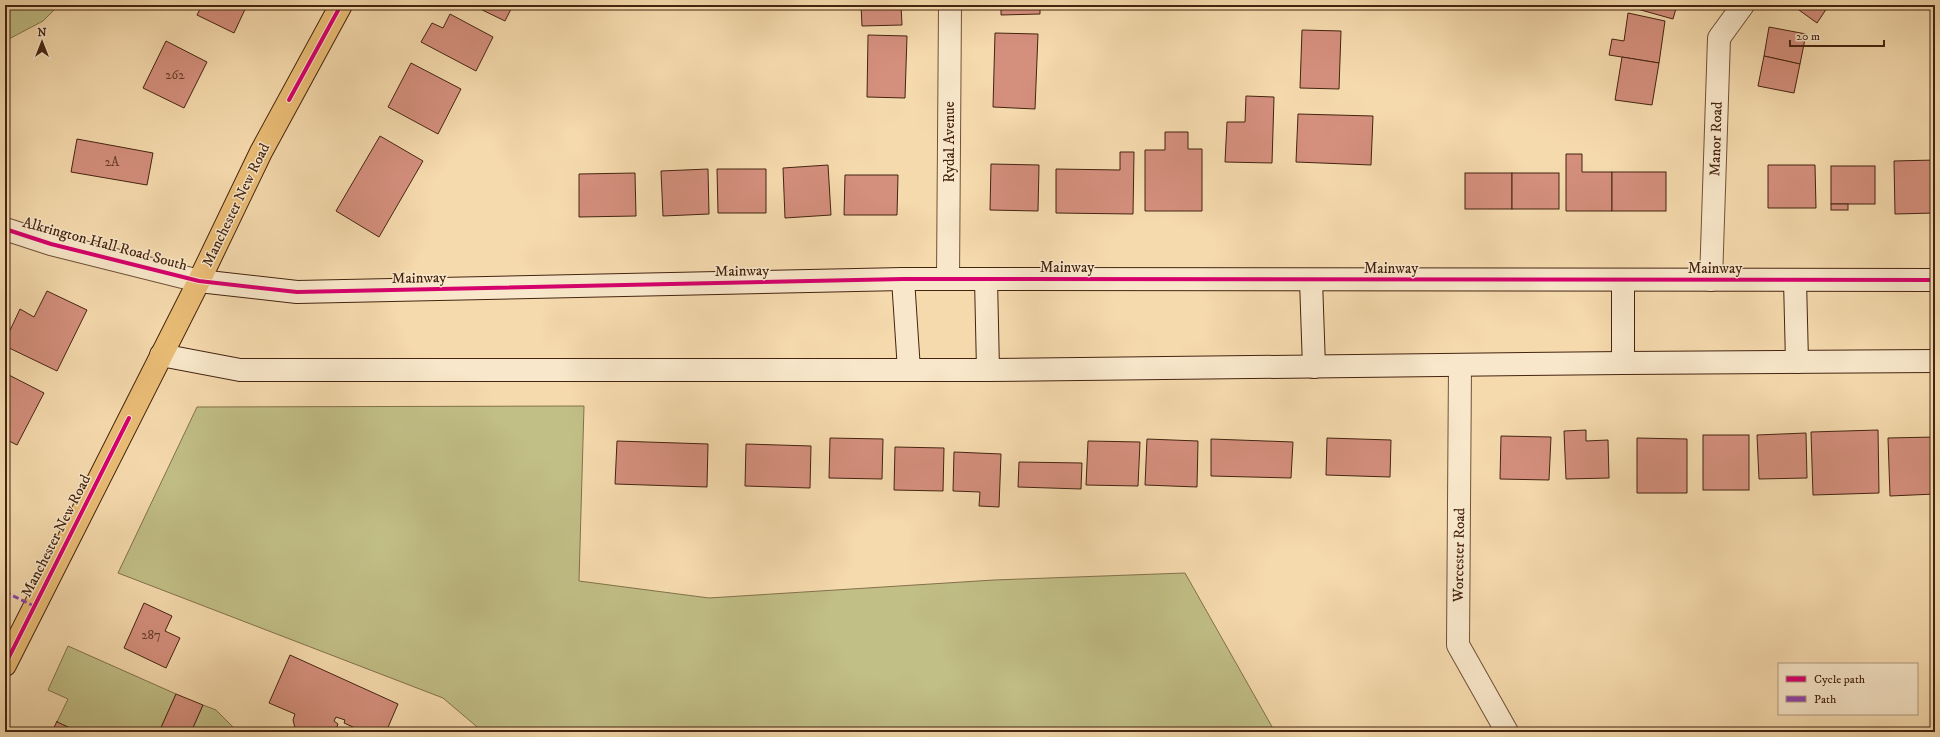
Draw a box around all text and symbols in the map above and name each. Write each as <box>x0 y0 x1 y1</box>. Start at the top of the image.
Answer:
north arrow <box>22 22 62 62</box>
scale bar <box>1790 22 1884 48</box>
text: N <box>37 26 47 40</box>
text: 20 m <box>1796 29 1820 44</box>
house number: 262 <box>165 67 185 83</box>
street label: Rydal Avenue <box>940 101 959 183</box>
street label: Manor Road <box>1705 101 1727 177</box>
street label: Manchester New Road <box>198 140 274 270</box>
house number: 2A <box>105 154 120 170</box>
street label: Alkrington Hall Road South <box>21 213 190 275</box>
street label: Mainway <box>1040 258 1095 277</box>
street label: Mainway <box>1364 259 1419 278</box>
street label: Mainway <box>1688 259 1743 278</box>
street label: Mainway <box>714 261 770 281</box>
street label: Mainway <box>391 268 447 288</box>
street label: Manchester New Road <box>17 471 95 601</box>
street label: Worcester Road <box>1449 507 1469 603</box>
house number: 287 <box>141 627 161 643</box>
legend <box>1778 663 1918 715</box>
text: Cycle path <box>1814 672 1866 687</box>
text: Path <box>1814 692 1837 707</box>

